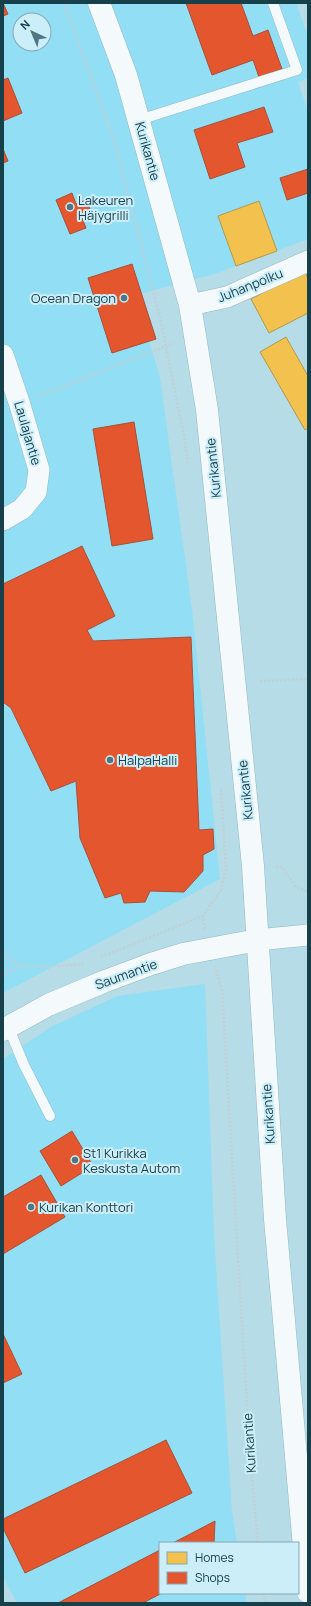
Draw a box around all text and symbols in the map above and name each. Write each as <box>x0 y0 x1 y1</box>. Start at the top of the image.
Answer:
north arrow <box>12 12 52 52</box>
text: N <box>17 16 33 33</box>
street label: Kurikantie <box>131 120 165 183</box>
place label: Lakeuren Häjygrilli <box>78 191 133 224</box>
marker: Lakeuren Häjygrilli <box>65 202 75 212</box>
street label: Juhanpolku <box>215 264 285 306</box>
place label: Ocean Dragon <box>31 289 116 307</box>
marker: Ocean Dragon <box>119 293 129 303</box>
street label: Laulajantie <box>10 399 46 468</box>
street label: Kurikantie <box>201 437 225 499</box>
place label: HalpaHalli <box>118 751 177 769</box>
marker: HalpaHalli <box>105 755 115 765</box>
street label: Kurikantie <box>233 759 257 821</box>
street label: Saumantie <box>92 954 160 994</box>
street label: Kurikantie <box>257 1083 279 1145</box>
place label: St1 Kurikka Keskusta Autom <box>83 1144 180 1177</box>
marker: St1 Kurikka Keskusta Autom <box>70 1155 80 1165</box>
place label: Kurikan Konttori <box>39 1198 133 1216</box>
marker: Kurikan Konttori <box>26 1202 36 1212</box>
street label: Kurikantie <box>238 1412 260 1474</box>
legend <box>159 1542 299 1594</box>
text: Homes <box>195 1549 234 1566</box>
text: Shops <box>195 1569 230 1586</box>

